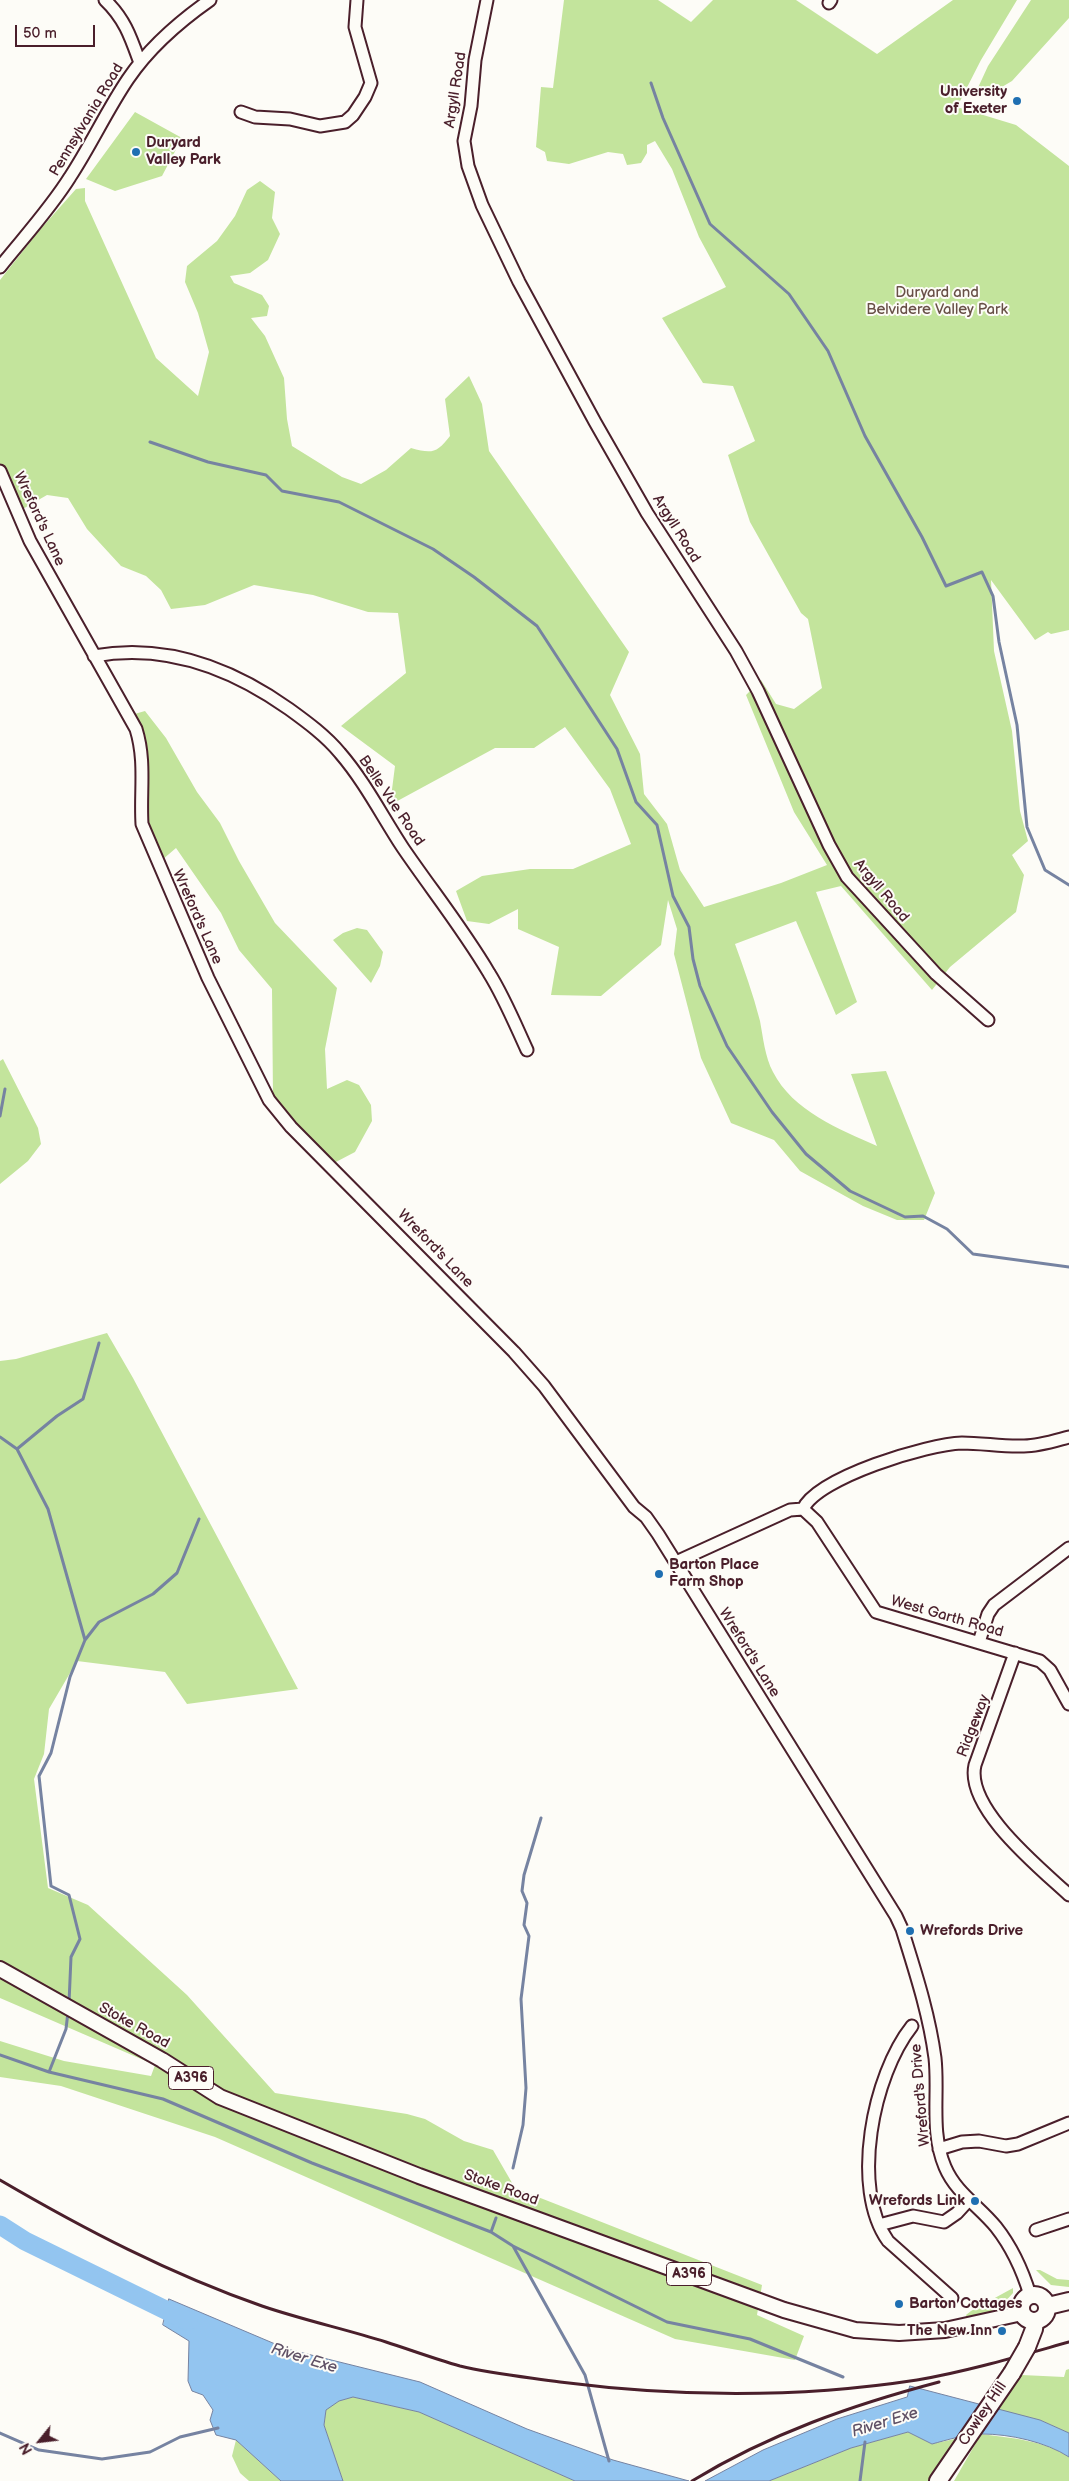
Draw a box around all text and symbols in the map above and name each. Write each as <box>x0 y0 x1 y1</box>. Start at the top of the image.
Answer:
scale bar <box>18 15 98 47</box>
text: 50 m <box>23 24 57 43</box>
street label: Argyll Road <box>441 51 471 129</box>
street label: Pennsylvania Road <box>46 60 128 180</box>
place label: University of Exeter <box>940 83 1007 118</box>
marker: University of Exeter <box>1011 95 1023 107</box>
place label: Duryard Valley Park <box>146 134 221 169</box>
marker: Duryard Valley Park <box>130 146 142 158</box>
park label: Duryard and Belvidere Valley Park <box>866 284 1008 319</box>
street label: Wreford's Lane <box>9 469 69 569</box>
street label: Argyll Road <box>648 492 704 566</box>
street label: Belle Vue Road <box>354 752 428 850</box>
street label: Argyll Road <box>849 856 913 926</box>
street label: Wreford's Lane <box>168 867 226 967</box>
street label: Wreford's Lane <box>393 1206 477 1292</box>
place label: Barton Place Farm Shop <box>669 1556 759 1591</box>
marker: Barton Place Farm Shop <box>653 1568 665 1580</box>
street label: West Garth Road <box>889 1592 1005 1642</box>
street label: Wreford's Lane <box>714 1605 784 1701</box>
street label: Ridgeway <box>954 1692 994 1760</box>
place label: Wrefords Drive <box>920 1922 1023 1940</box>
marker: Wrefords Drive <box>904 1925 916 1937</box>
street label: Stoke Road <box>96 1999 172 2053</box>
street label: Wreford's Drive <box>908 2043 934 2147</box>
road number: A396 <box>168 2066 214 2090</box>
street label: Stoke Road <box>461 2166 541 2210</box>
place label: Wrefords Link <box>869 2192 965 2210</box>
marker: Wrefords Link <box>969 2195 981 2207</box>
road number: A396 <box>666 2262 712 2286</box>
place label: Barton Cottages <box>909 2295 1022 2313</box>
marker: Barton Cottages <box>893 2298 905 2310</box>
place label: The New Inn <box>907 2322 992 2340</box>
marker: The New Inn <box>996 2325 1008 2337</box>
water label: River Exe <box>269 2340 339 2378</box>
street label: Cowley Hill <box>955 2379 1011 2449</box>
water label: River Exe <box>850 2404 920 2442</box>
north arrow <box>15 2416 65 2466</box>
text: N <box>16 2440 36 2457</box>

